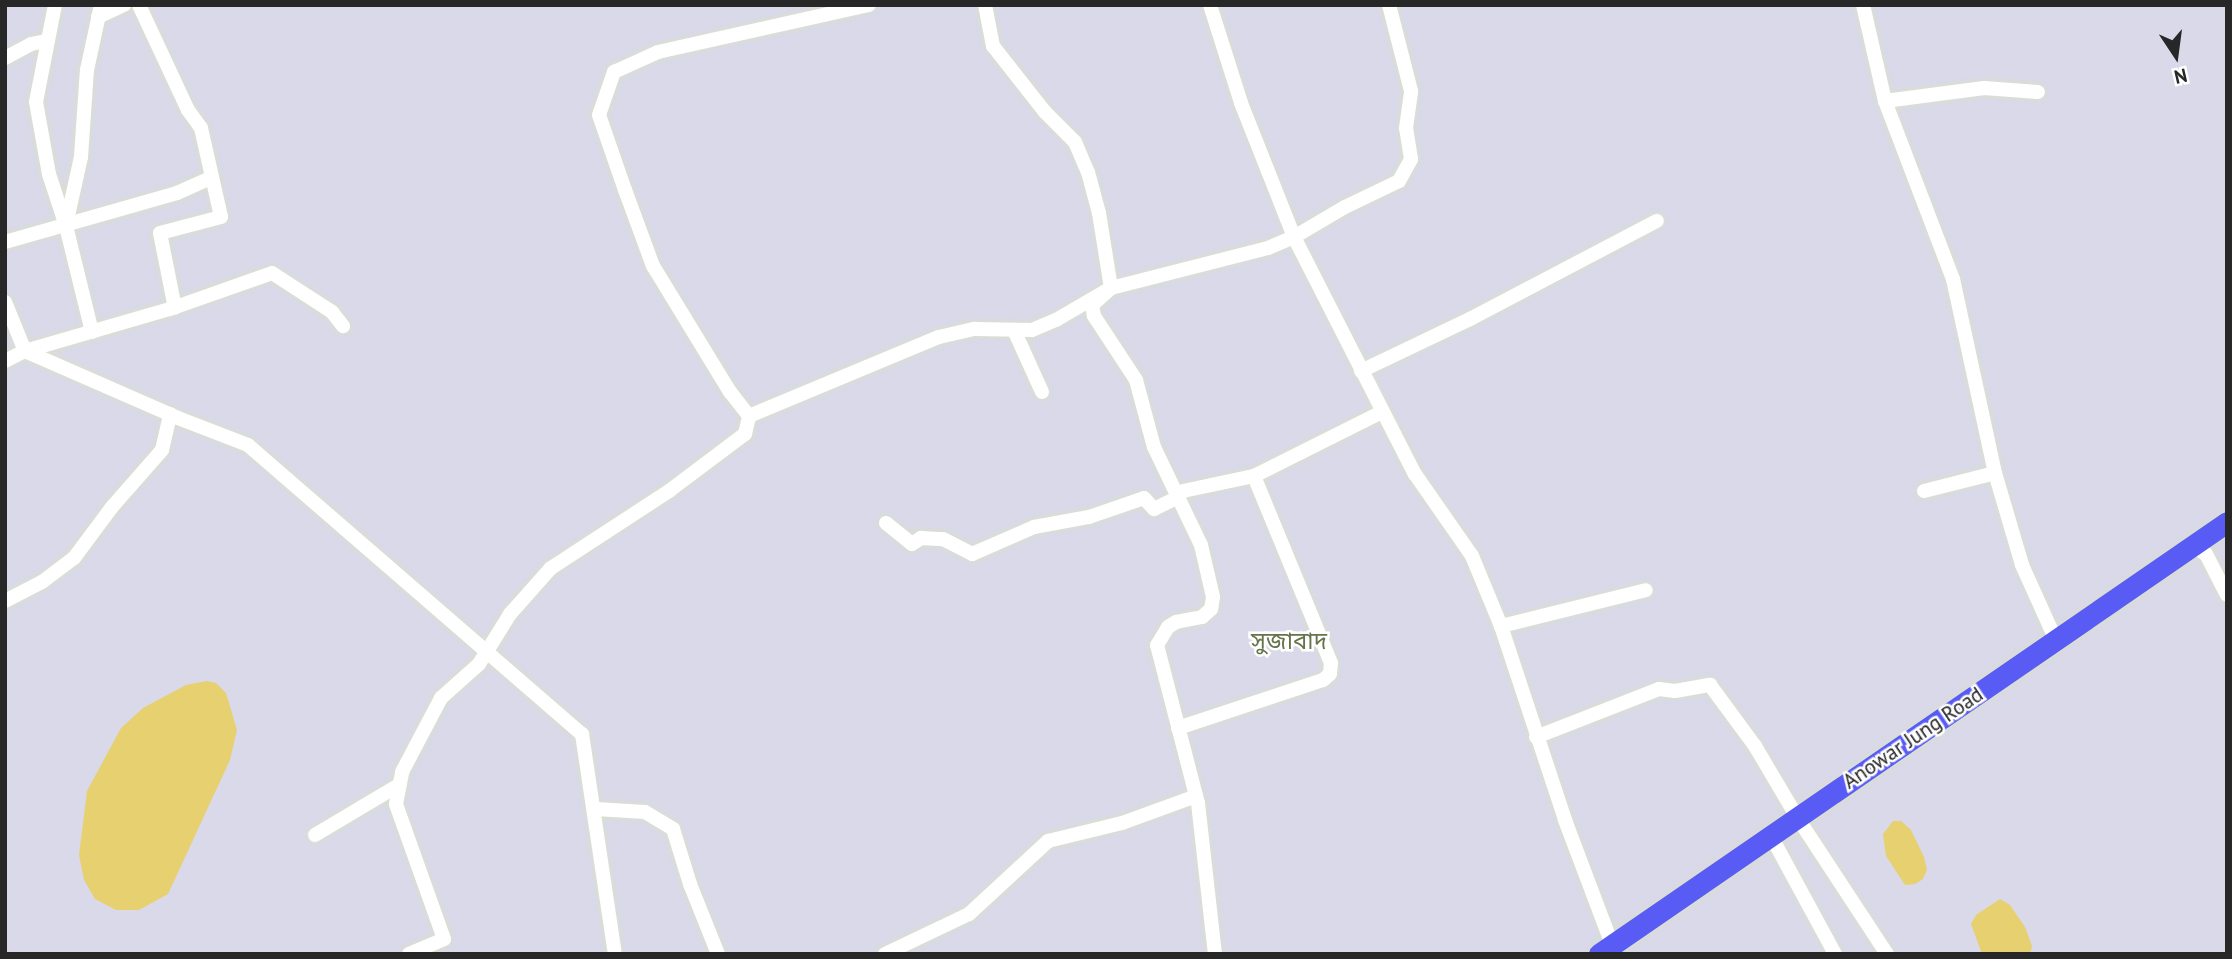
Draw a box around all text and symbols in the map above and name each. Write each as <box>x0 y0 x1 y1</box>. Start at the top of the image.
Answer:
north arrow <box>2141 21 2211 91</box>
text: N <box>2172 63 2190 90</box>
district label: সুজাবাদ <box>1251 627 1327 655</box>
street label: Anowar Jung Road <box>1838 682 1988 794</box>

